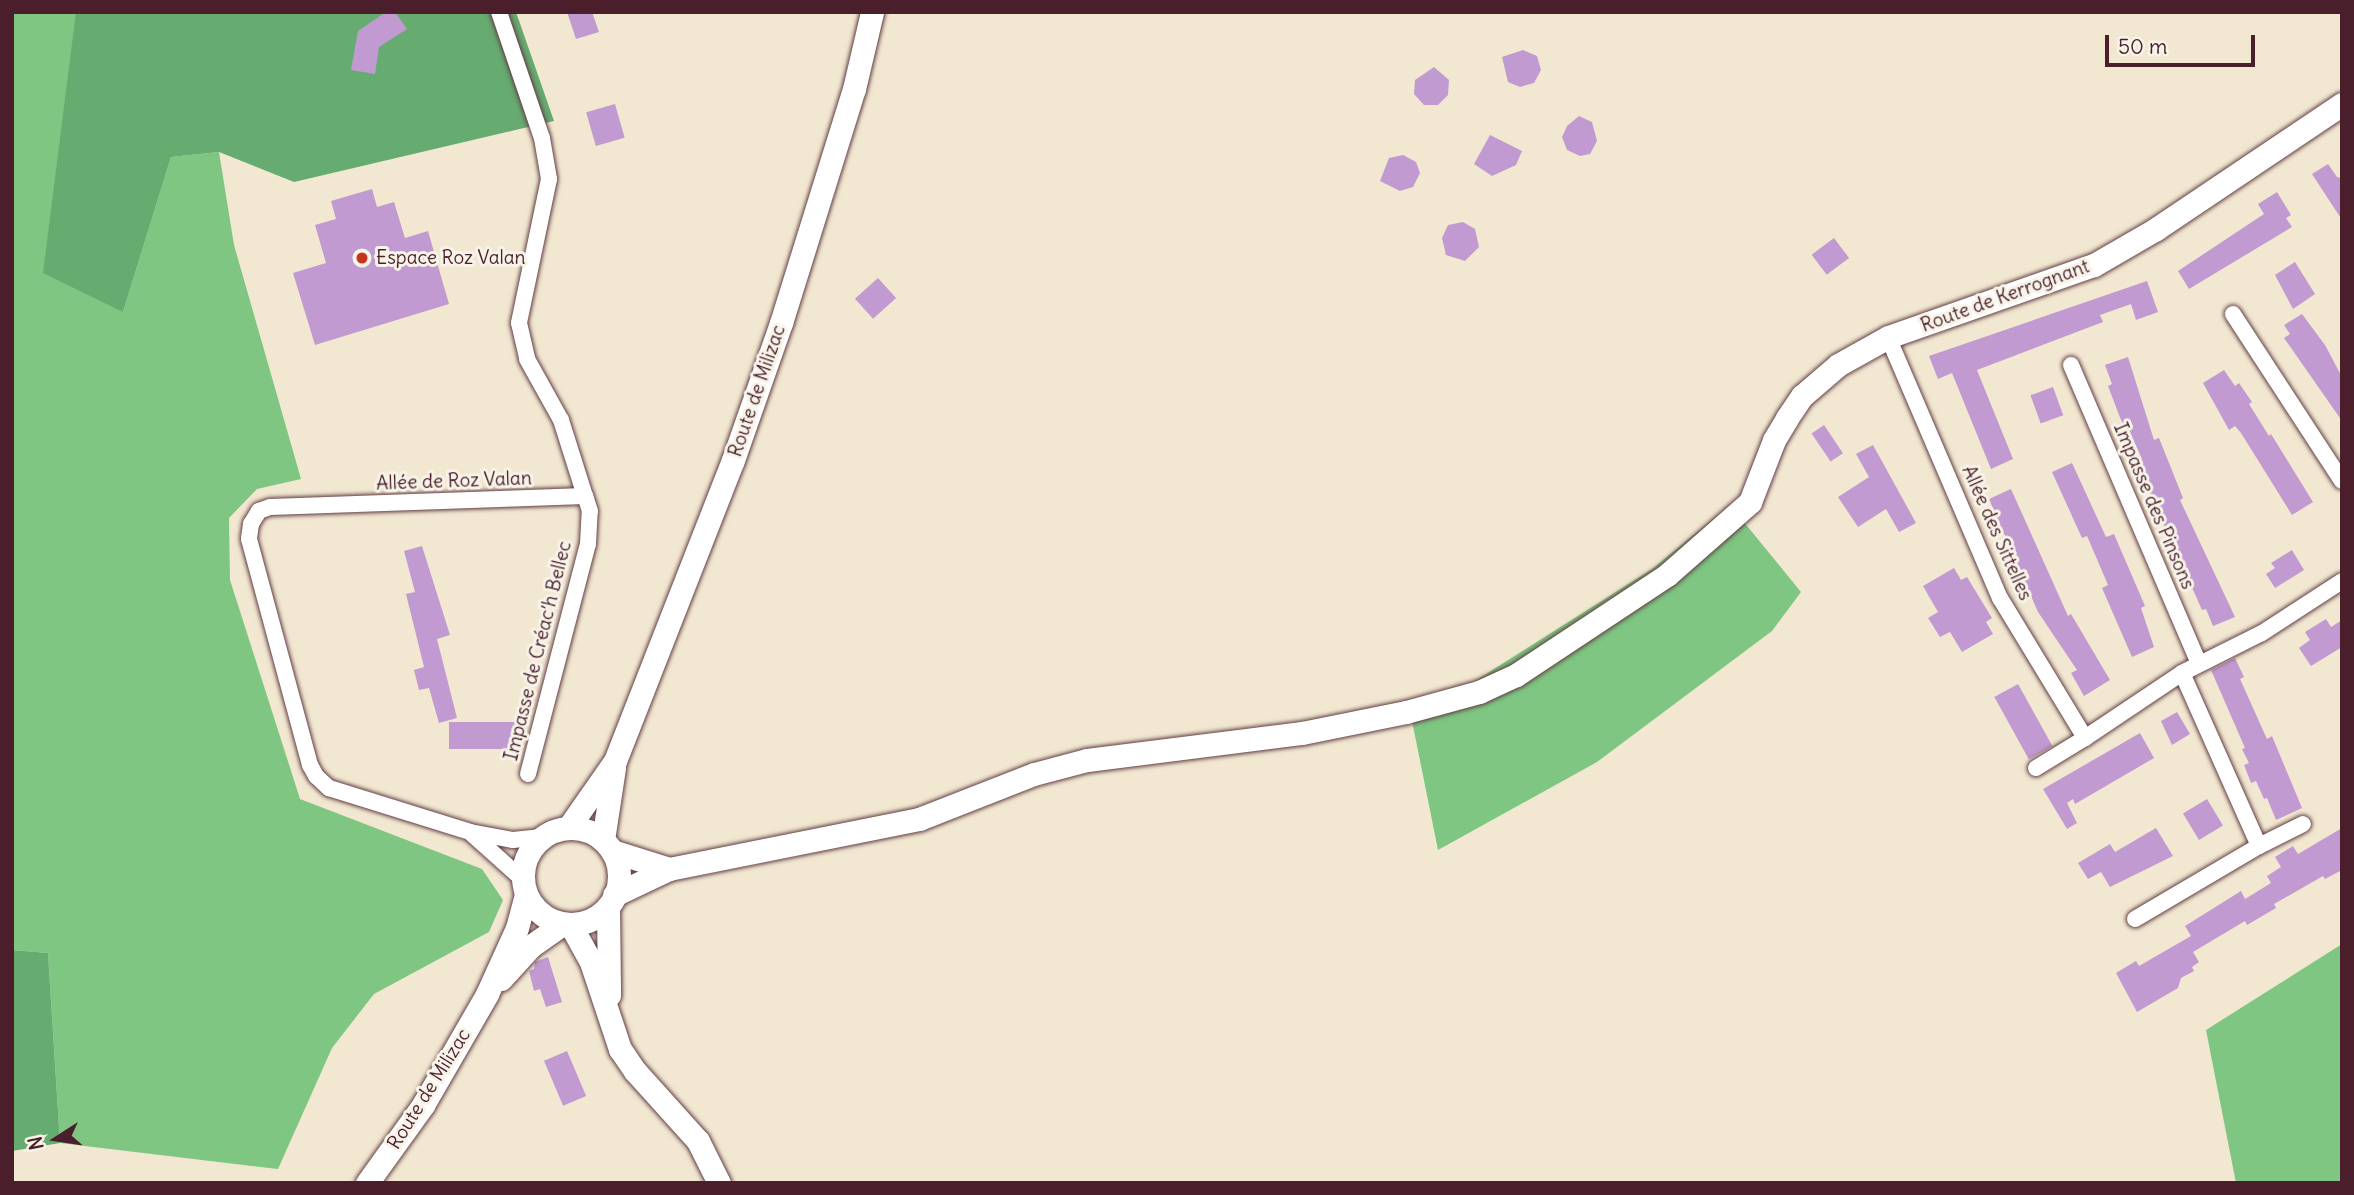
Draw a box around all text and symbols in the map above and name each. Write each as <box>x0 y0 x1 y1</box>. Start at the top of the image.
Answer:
scale bar <box>2109 21 2260 65</box>
text: 50 m <box>2118 33 2167 60</box>
place label: Espace Roz Valan <box>376 247 526 269</box>
marker: Espace Roz Valan <box>354 250 370 266</box>
street label: Route de Kerrognant <box>1918 255 2092 337</box>
street label: Route de Milizac <box>724 322 790 460</box>
street label: Impasse des Pinsons <box>2109 419 2199 593</box>
street label: Allée des Sittelles <box>1957 462 2037 604</box>
street label: Allée de Roz Valan <box>376 467 532 495</box>
street label: Impasse de Créac’h Bellec <box>500 539 576 763</box>
street label: Route de Milizac <box>383 1024 475 1154</box>
north arrow <box>21 1104 91 1174</box>
text: N <box>22 1134 49 1152</box>

